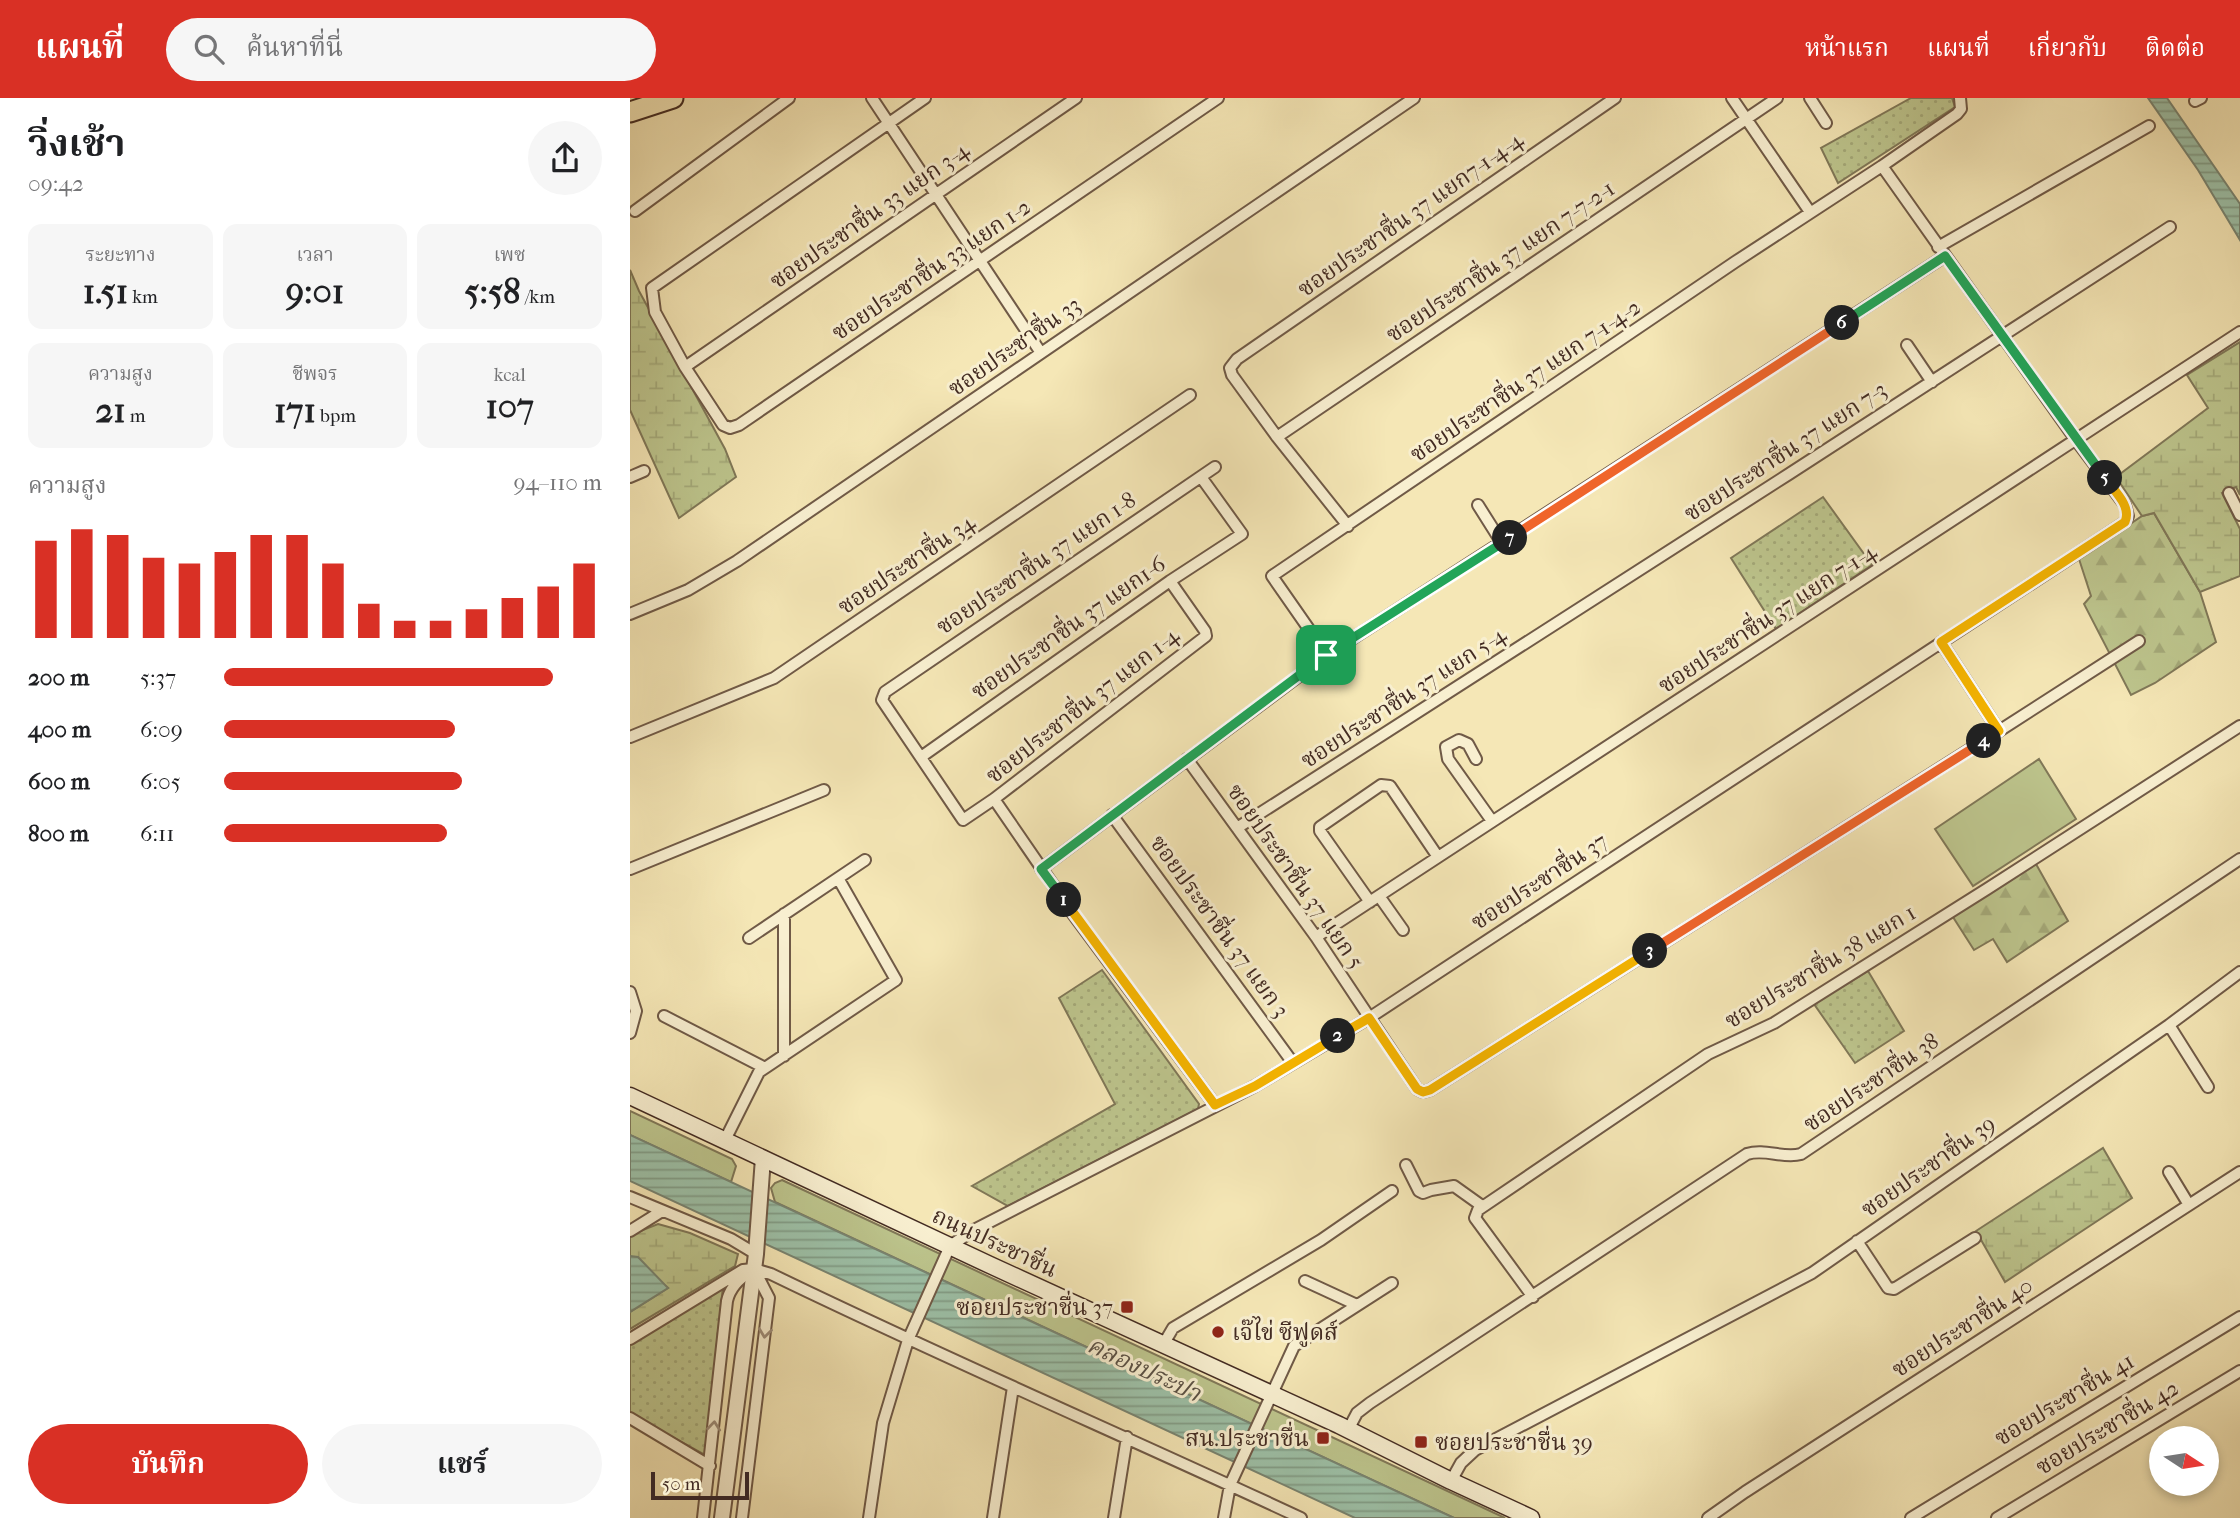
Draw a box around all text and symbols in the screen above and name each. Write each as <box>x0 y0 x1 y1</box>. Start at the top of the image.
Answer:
search box <box>166 18 656 81</box>
text: แผนที่ <box>35 28 124 67</box>
icon: search <box>190 30 228 68</box>
text: ค้นหาที่นี่ <box>246 32 343 63</box>
text: หน้าแรก <box>1805 34 1889 62</box>
text: แผนที่ <box>1927 34 1990 62</box>
text: เกี่ยวกับ <box>2028 34 2107 62</box>
text: ติดต่อ <box>2145 34 2205 62</box>
text: วิ่งเช้า <box>28 121 125 166</box>
button: share <box>528 121 602 195</box>
street label: ซอยประชาชื่น 37 แยก7-1-4-4 <box>1290 122 1529 303</box>
street label: ซอยประชาชื่น 33 แยก 3-4 <box>762 132 975 294</box>
text: 09:42 <box>28 170 84 197</box>
street label: ซอยประชาชื่น 37 แยก 7-7-2-1 <box>1379 172 1620 348</box>
street label: ซอยประชาชื่น 33 แยก 1-2 <box>826 192 1036 346</box>
text: ระยะทาง <box>85 244 155 266</box>
text: เวลา <box>296 244 334 266</box>
text: เพซ <box>494 244 526 266</box>
text: 1.51 <box>83 271 128 312</box>
text: 9:01 <box>286 271 344 312</box>
text: 5:58 <box>464 271 521 312</box>
text: km <box>128 286 158 308</box>
text: /km <box>521 286 555 308</box>
street label: ซอยประชาชื่น 33 <box>943 290 1085 402</box>
street label: ซอยประชาชื่น 37 แยก 7-1-4-2 <box>1403 290 1646 468</box>
pin: 6 <box>1824 306 1860 341</box>
text: 6 <box>1836 311 1847 333</box>
text: ความสูง <box>88 363 153 385</box>
text: ชีพจร <box>292 363 338 385</box>
text: kcal <box>494 364 526 386</box>
street label: ซอยประชาชื่น 37 แยก 7-3 <box>1677 373 1892 527</box>
text: 107 <box>485 386 534 427</box>
text: 21 <box>95 390 126 431</box>
text: 171 <box>274 390 316 431</box>
text: m <box>126 405 146 427</box>
text: bpm <box>316 405 356 427</box>
pin: 5 <box>2088 460 2122 496</box>
text: 5 <box>2100 466 2109 488</box>
text: 94–110 m <box>514 469 602 496</box>
text: ความสูง <box>28 472 106 499</box>
street label: ซอยประชาชื่น 37 แยก 1-8 <box>929 483 1141 640</box>
street label: ซอยประชาชื่น 34 <box>830 505 981 620</box>
pin: 7 <box>1492 520 1528 556</box>
text: 7 <box>1505 526 1514 548</box>
street label: ซอยประชาชื่น 37 แยก 7-1-4 <box>1651 534 1882 699</box>
street label: ซอยประชาชื่น 37 แยก1-6 <box>964 547 1171 705</box>
street label: ซอยประชาชื่น 37 แยก 5-4 <box>1294 617 1512 774</box>
street label: ซอยประชาชื่น 37 แยก 1-4 <box>978 618 1185 789</box>
pin <box>1296 625 1356 685</box>
icon: arrive <box>1307 636 1345 674</box>
text: 200 m <box>28 664 89 691</box>
text: 5:37 <box>140 664 176 691</box>
text: 400 m <box>28 716 91 743</box>
text: 6:09 <box>140 716 183 743</box>
pin: 4 <box>1966 724 2002 758</box>
text: 4 <box>1978 729 1989 751</box>
text: 600 m <box>28 768 90 795</box>
text: 6:05 <box>140 768 181 795</box>
street label: ซอยประชาชื่น 37 แยก 5 <box>1222 776 1373 974</box>
text: 800 m <box>28 820 89 847</box>
text: 6:11 <box>140 820 174 847</box>
street label: ซอยประชาชื่น 37 <box>1464 824 1612 935</box>
street label: ซอยประชาชื่น 37 แยก 3 <box>1144 828 1298 1023</box>
pin: 1 <box>1046 882 1082 918</box>
text: 1 <box>1060 888 1067 910</box>
street label: ซอยประชาชื่น 38 แยก 1 <box>1718 895 1921 1034</box>
pin: 3 <box>1632 934 1668 968</box>
text: 3 <box>1646 939 1653 961</box>
pin: 2 <box>1320 1018 1356 1054</box>
text: 2 <box>1333 1024 1342 1046</box>
street label: ซอยประชาชื่น 38 <box>1796 1024 1944 1138</box>
street label: ซอยประชาชื่น 39 <box>1854 1107 2001 1223</box>
street label: ถนนประชาชื่น <box>928 1198 1063 1283</box>
street label: ซอยประชาชื่น 40 <box>1885 1269 2038 1383</box>
place label: ซอยประชาชื่น 37 <box>956 1290 1113 1321</box>
marker: ซอยประชาชื่น 37 <box>1119 1299 1135 1315</box>
place label: เจ๊ไข่ ซีฟูดส์ <box>1232 1316 1338 1347</box>
marker: เจ๊ไข่ ซีฟูดส์ <box>1210 1324 1226 1340</box>
one-way arrow <box>757 1327 772 1339</box>
water label: คลองประปา <box>1083 1331 1206 1408</box>
street label: ซอยประชาชื่น 41 <box>1988 1344 2139 1452</box>
street label: ซอยประชาชื่น 42 <box>2029 1371 2184 1481</box>
one-way arrow <box>706 1420 721 1431</box>
place label: สน.ประชาชื่น <box>1185 1421 1309 1452</box>
button: บันทึก <box>28 1424 308 1504</box>
button: แชร์ <box>322 1424 602 1504</box>
place label: ซอยประชาชื่น 39 <box>1435 1425 1593 1456</box>
north arrow <box>2149 1426 2219 1496</box>
map controls <box>2149 1426 2219 1496</box>
marker: สน.ประชาชื่น <box>1315 1430 1331 1446</box>
marker: ซอยประชาชื่น 39 <box>1413 1434 1429 1450</box>
scale bar <box>651 1469 749 1501</box>
text: 50 m <box>662 1473 701 1495</box>

